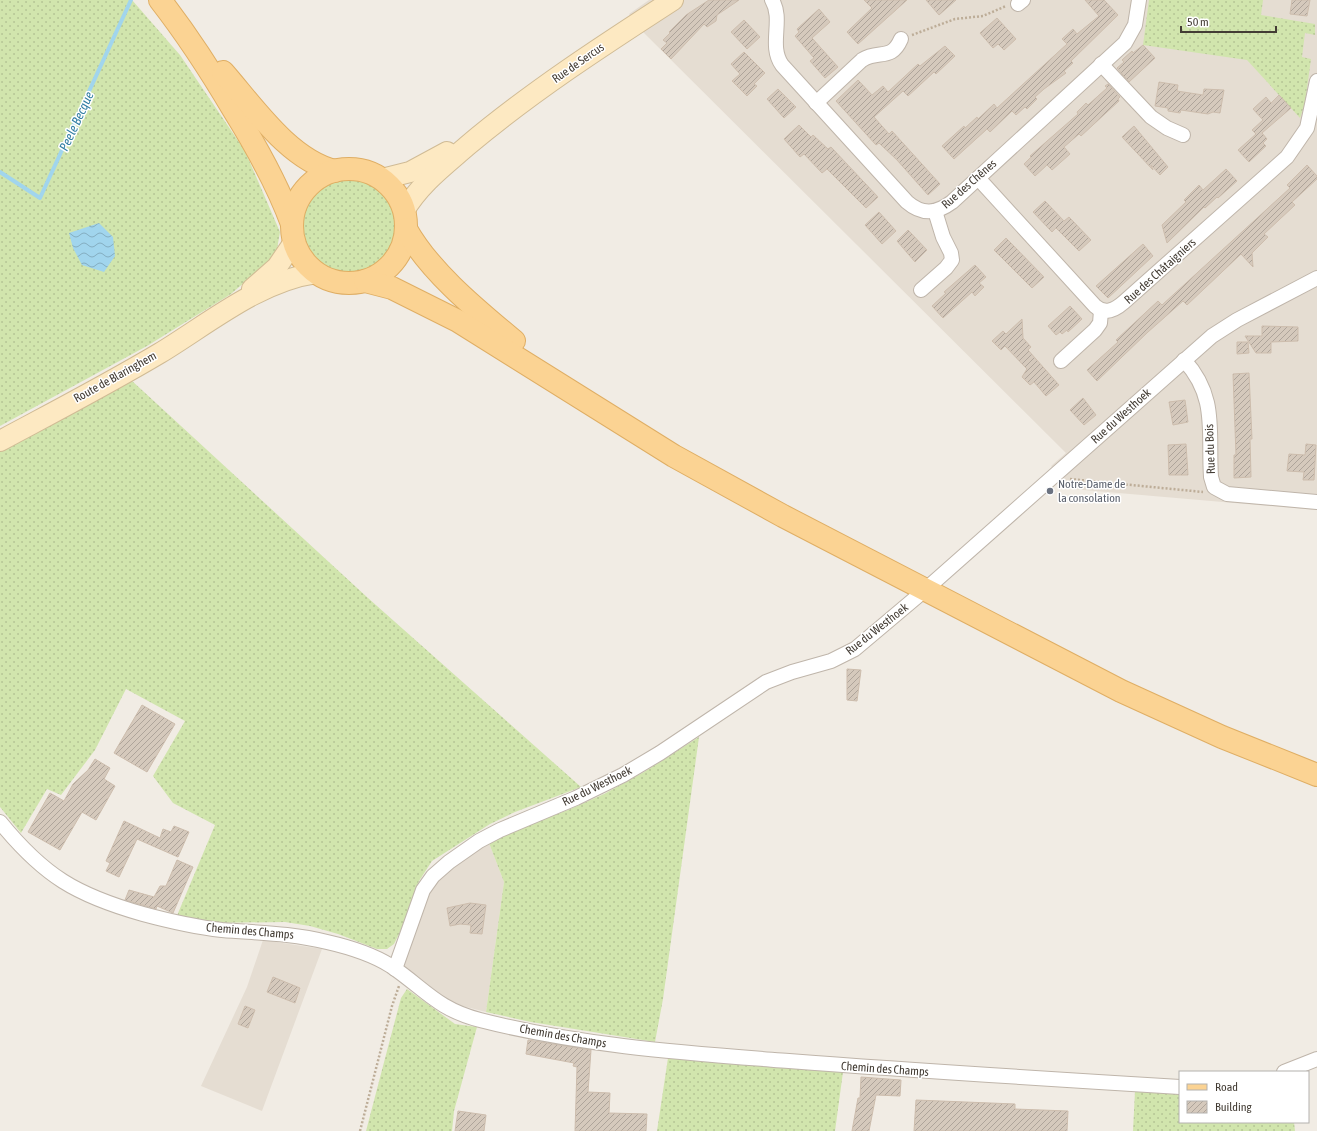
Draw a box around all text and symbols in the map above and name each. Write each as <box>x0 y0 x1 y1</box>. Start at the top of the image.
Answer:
scale bar <box>1181 8 1276 34</box>
text: 50 m <box>1187 15 1209 29</box>
street label: Rue de Sercus <box>549 40 607 86</box>
water label: Peele Becque <box>56 89 97 153</box>
street label: Rue des Chênes <box>939 156 999 212</box>
street label: Rue des Châtaigniers <box>1121 235 1199 307</box>
street label: Route de Blaringhem <box>71 349 159 405</box>
street label: Rue du Westhoek <box>1088 385 1154 447</box>
street label: Rue du Bois <box>1202 424 1218 474</box>
place label: Notre-Dame de la consolation <box>1058 477 1125 505</box>
marker: Notre-Dame de la consolation <box>1045 486 1055 496</box>
street label: Rue du Westhoek <box>843 600 912 658</box>
street label: Rue du Westhoek <box>560 763 635 809</box>
street label: Chemin des Champs <box>206 920 294 942</box>
street label: Chemin des Champs <box>518 1021 608 1051</box>
street label: Chemin des Champs <box>841 1059 929 1079</box>
legend <box>1179 1071 1309 1123</box>
text: Road <box>1215 1080 1238 1094</box>
text: Building <box>1215 1100 1253 1114</box>

